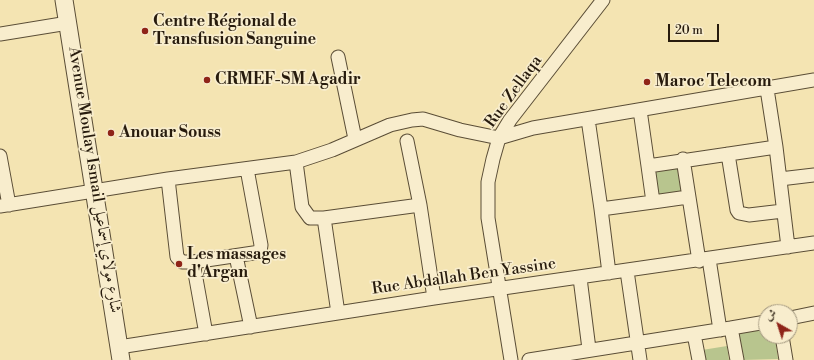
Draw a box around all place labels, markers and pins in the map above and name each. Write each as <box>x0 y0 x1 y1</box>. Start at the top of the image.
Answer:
place label: Centre Régional de Transfusion Sanguine <box>153 12 316 50</box>
marker: Centre Régional de Transfusion Sanguine <box>140 26 150 36</box>
place label: CRMEF-SM Agadir <box>215 70 361 90</box>
place label: Maroc Telecom <box>655 72 771 92</box>
marker: CRMEF-SM Agadir <box>202 75 212 85</box>
marker: Maroc Telecom <box>642 77 652 87</box>
place label: Anouar Souss <box>119 123 221 143</box>
marker: Anouar Souss <box>106 128 116 138</box>
place label: Les massages d'Argan <box>187 245 286 283</box>
marker: Les massages d'Argan <box>174 259 184 269</box>

